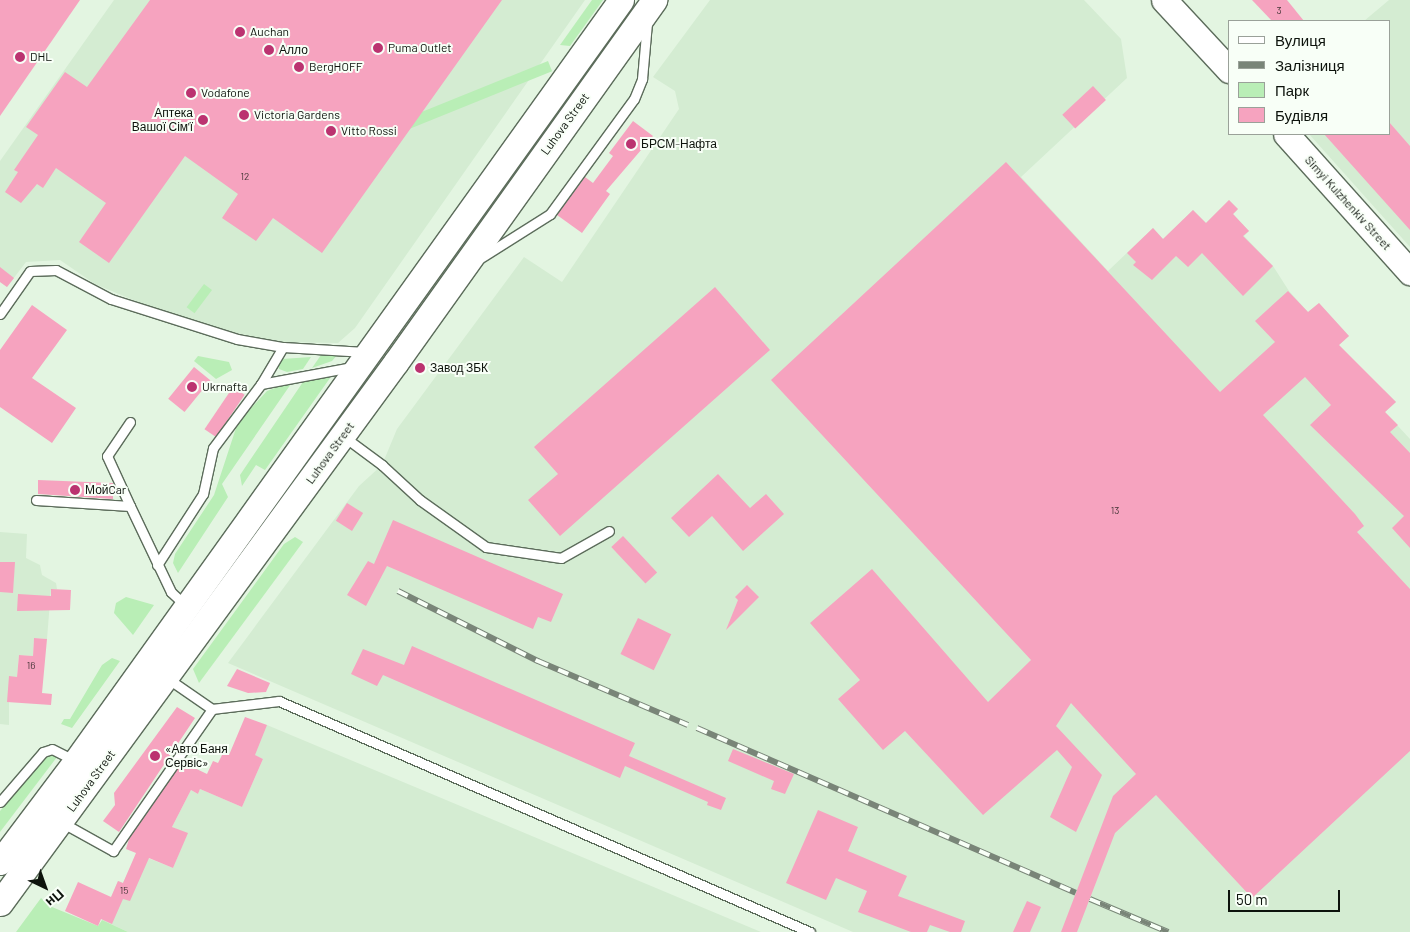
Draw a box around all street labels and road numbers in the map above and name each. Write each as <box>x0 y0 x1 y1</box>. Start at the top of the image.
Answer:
street label: Luhova Street <box>538 90 592 158</box>
street label: Simyi Kulzhenkiv Street <box>1302 153 1394 253</box>
street label: Luhova Street <box>303 419 357 487</box>
street label: Luhova Street <box>64 747 118 815</box>

